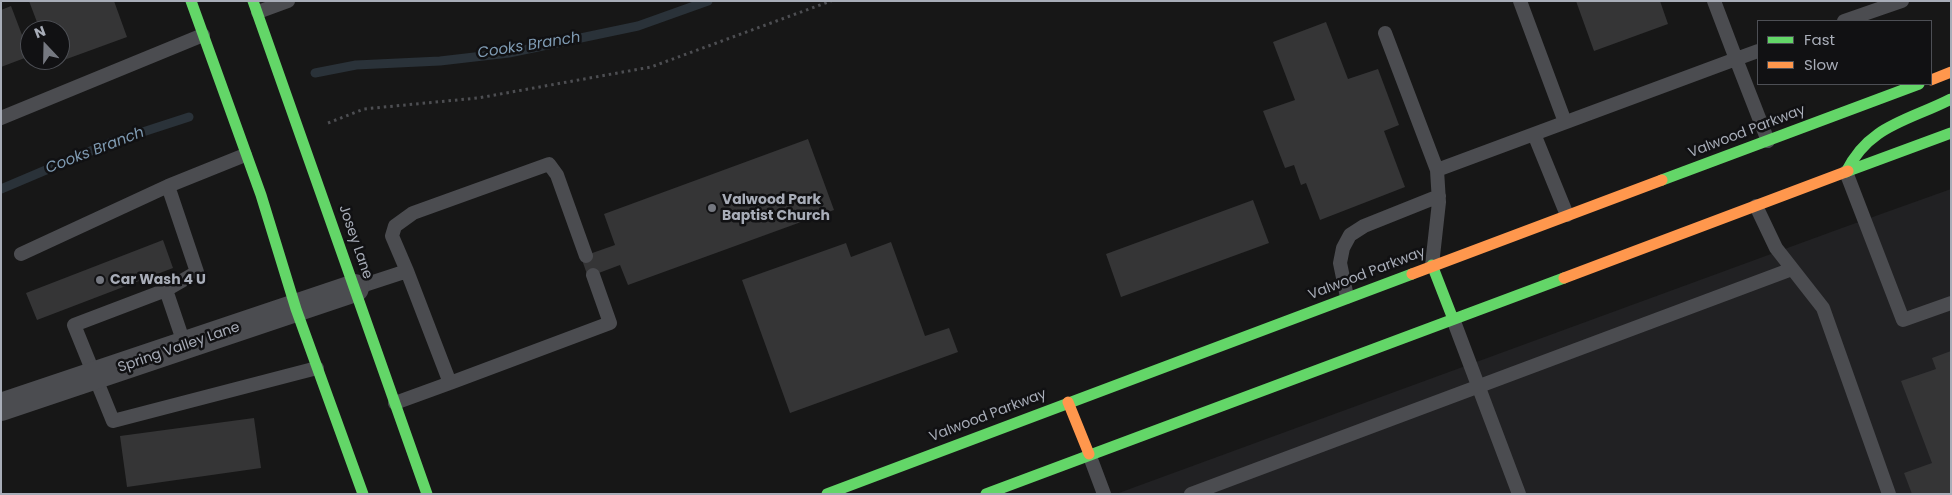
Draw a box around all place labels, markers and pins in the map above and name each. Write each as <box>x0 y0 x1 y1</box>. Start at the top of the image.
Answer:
place label: Valwood Park Baptist Church <box>722 192 830 224</box>
marker: Valwood Park Baptist Church <box>706 202 718 214</box>
place label: Car Wash 4 U <box>110 272 206 288</box>
marker: Car Wash 4 U <box>94 274 106 286</box>

